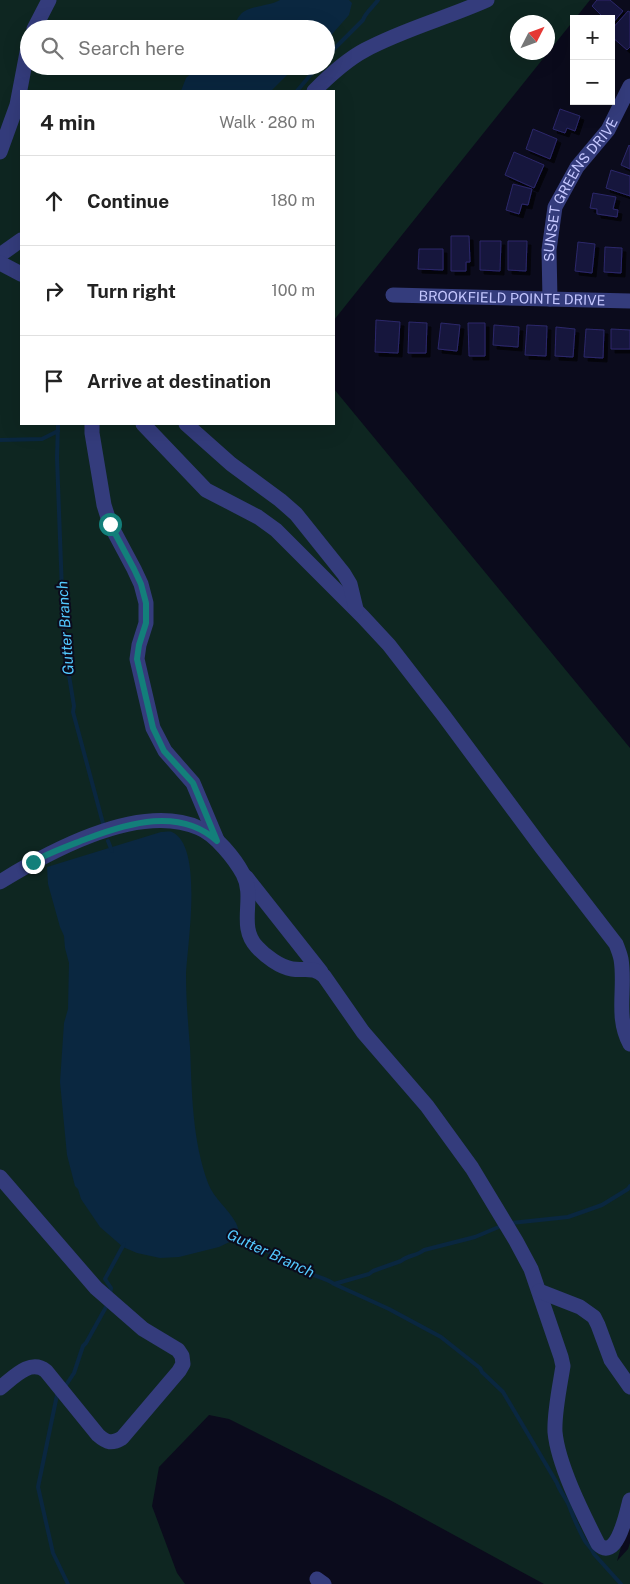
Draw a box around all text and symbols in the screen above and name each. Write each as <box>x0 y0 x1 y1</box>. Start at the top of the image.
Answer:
north arrow <box>510 15 555 60</box>
map controls <box>570 15 615 105</box>
button: + <box>570 15 615 60</box>
search box <box>20 20 335 75</box>
icon: search <box>38 34 66 62</box>
text: Search here <box>78 37 185 59</box>
button: − <box>570 60 615 105</box>
text: 4 min <box>40 110 95 135</box>
text: Walk · 280 m <box>219 113 315 132</box>
street label: SUNSET GREENS DRIVE <box>541 115 621 262</box>
icon: ahead <box>40 187 68 215</box>
text: Continue <box>87 190 169 212</box>
text: 180 m <box>271 191 315 210</box>
icon: right <box>40 277 68 305</box>
text: Turn right <box>87 280 176 302</box>
text: 100 m <box>271 281 315 300</box>
street label: BROOKFIELD POINTE DRIVE <box>418 288 605 308</box>
icon: arrive <box>40 367 68 395</box>
text: Arrive at destination <box>87 370 271 392</box>
route start <box>99 513 122 536</box>
water label: Gutter Branch <box>53 580 77 676</box>
route end <box>22 851 45 874</box>
water label: Gutter Branch <box>225 1225 317 1281</box>

